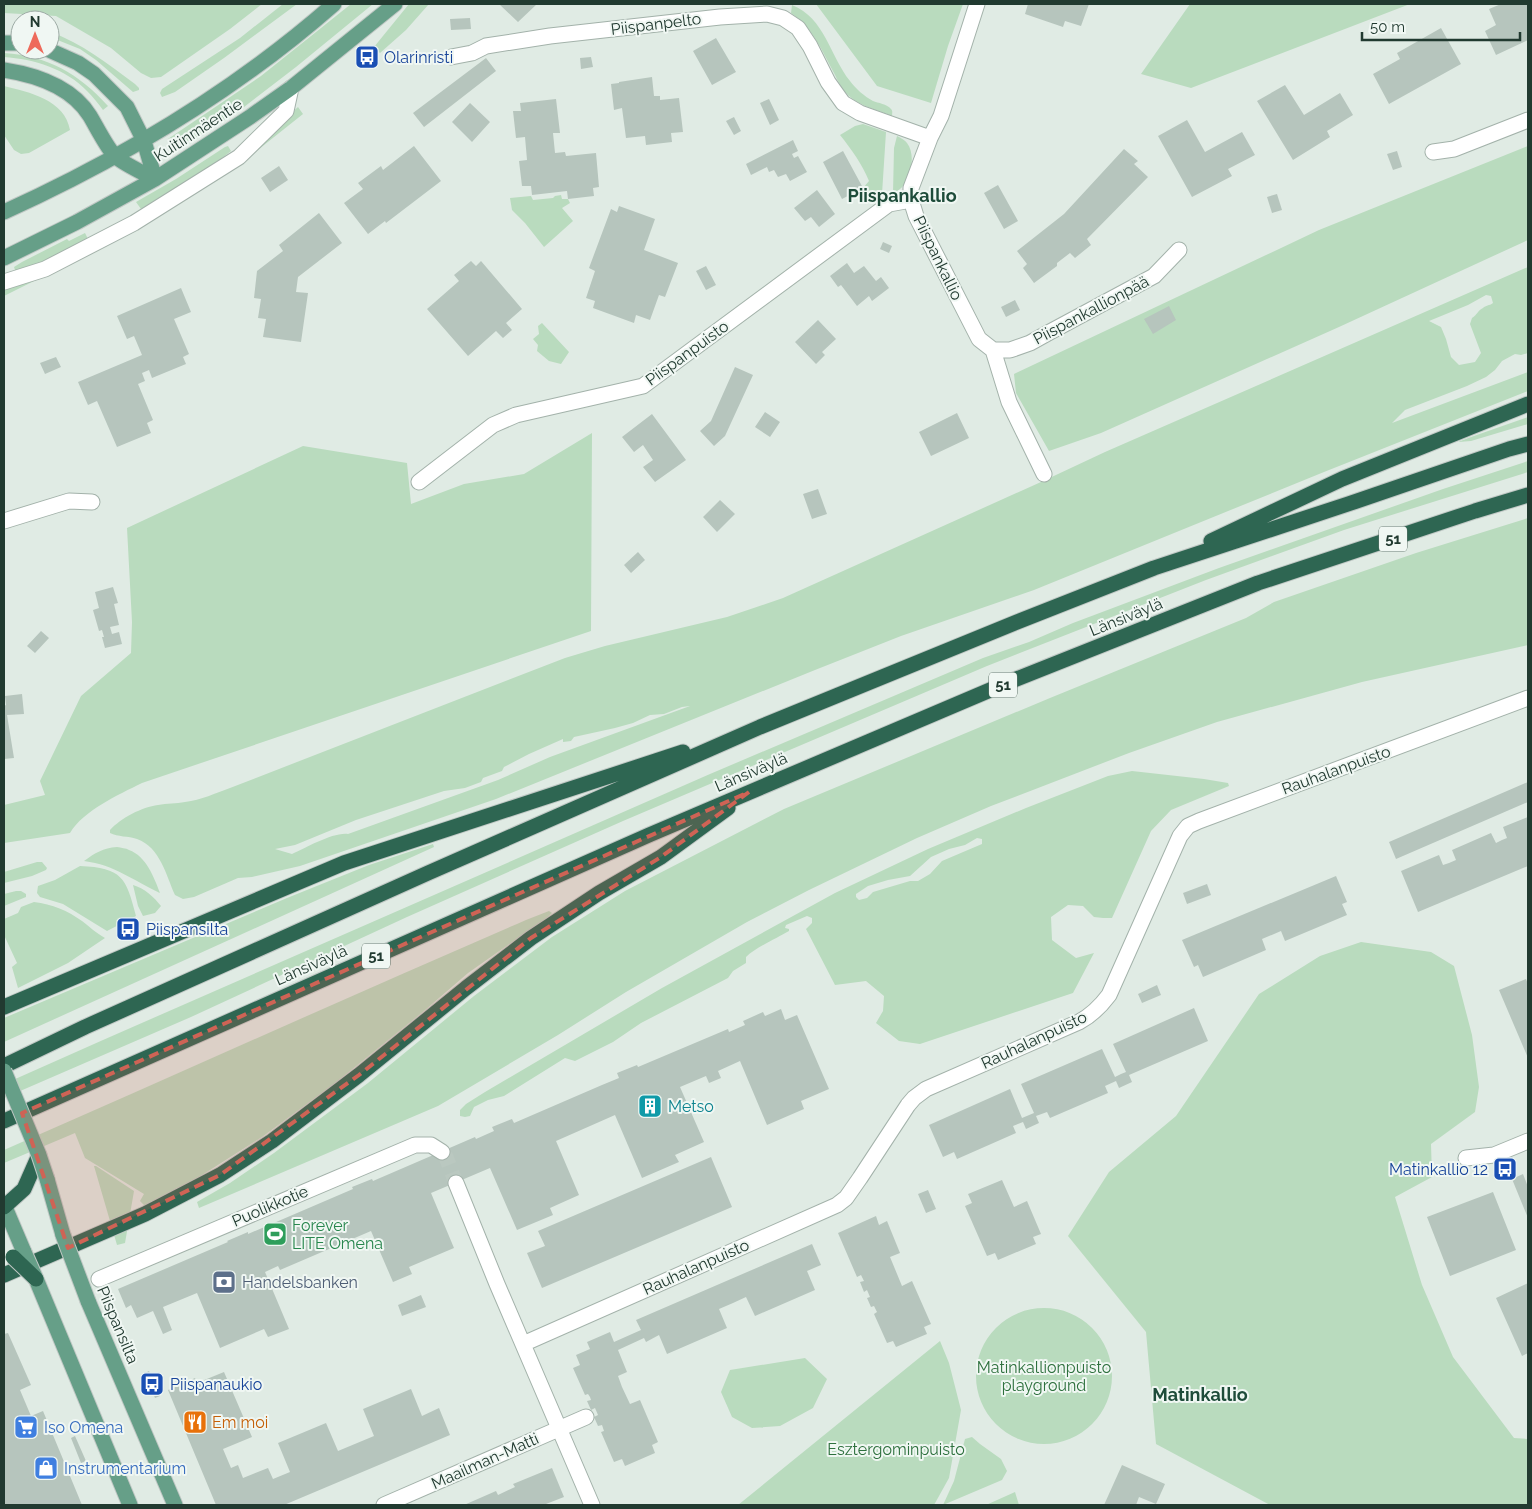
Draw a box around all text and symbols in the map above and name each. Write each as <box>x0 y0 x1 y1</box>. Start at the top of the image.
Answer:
street label: Piispanpelto <box>610 9 702 39</box>
north arrow <box>10 10 60 60</box>
scale bar <box>1362 10 1520 42</box>
text: N <box>30 14 40 30</box>
text: 50 m <box>1370 18 1405 36</box>
bus stop icon: Olarinristi <box>354 44 380 70</box>
place label: Olarinristi <box>384 48 453 67</box>
street label: Kuitinmäentie <box>150 94 246 166</box>
district label: Piispankallio <box>847 185 957 206</box>
street label: Piispankallio <box>909 213 967 303</box>
street label: Piispankallionpää <box>1030 272 1152 348</box>
street label: Piispanpuisto <box>642 317 732 389</box>
road number: 51 <box>1379 526 1407 552</box>
street label: Länsiväylä <box>1087 594 1165 640</box>
road number: 51 <box>989 672 1017 698</box>
street label: Rauhalanpuisto <box>1279 742 1393 798</box>
street label: Länsiväylä <box>712 748 790 796</box>
bus stop icon: Piispansilta <box>115 916 141 942</box>
place label: Piispansilta <box>146 920 228 939</box>
street label: Länsiväylä <box>272 941 350 989</box>
road number: 51 <box>362 944 390 968</box>
street label: Rauhalanpuisto <box>978 1007 1090 1073</box>
building icon: Metso <box>637 1093 663 1119</box>
place label: Metso <box>668 1097 714 1116</box>
bus stop icon: Matinkallio 12 <box>1492 1156 1518 1182</box>
place label: Matinkallio 12 <box>1389 1160 1488 1179</box>
street label: Puolikkotie <box>229 1181 311 1231</box>
place label: Forever LITE Omena <box>292 1216 383 1253</box>
sports icon: Forever LITE Omena <box>262 1221 288 1247</box>
street label: Rauhalanpuisto <box>640 1235 752 1299</box>
bank icon: Handelsbanken <box>211 1269 237 1295</box>
place label: Handelsbanken <box>242 1273 358 1292</box>
street label: Piispansilta <box>93 1283 143 1367</box>
park label: Matinkallionpuisto playground <box>977 1358 1111 1395</box>
bus stop icon: Piispanaukio <box>139 1371 165 1397</box>
place label: Piispanaukio <box>170 1375 262 1394</box>
district label: Matinkallio <box>1152 1384 1248 1405</box>
restaurant icon: Em moi <box>182 1409 208 1435</box>
place label: Em moi <box>212 1413 268 1432</box>
supermarket icon: Iso Omena <box>13 1414 39 1440</box>
place label: Iso Omena <box>44 1418 123 1437</box>
street label: Maailman-Matti <box>428 1429 542 1493</box>
park label: Esztergominpuisto <box>827 1440 965 1459</box>
shop icon: Instrumentarium <box>33 1455 59 1481</box>
place label: Instrumentarium <box>64 1459 186 1478</box>

